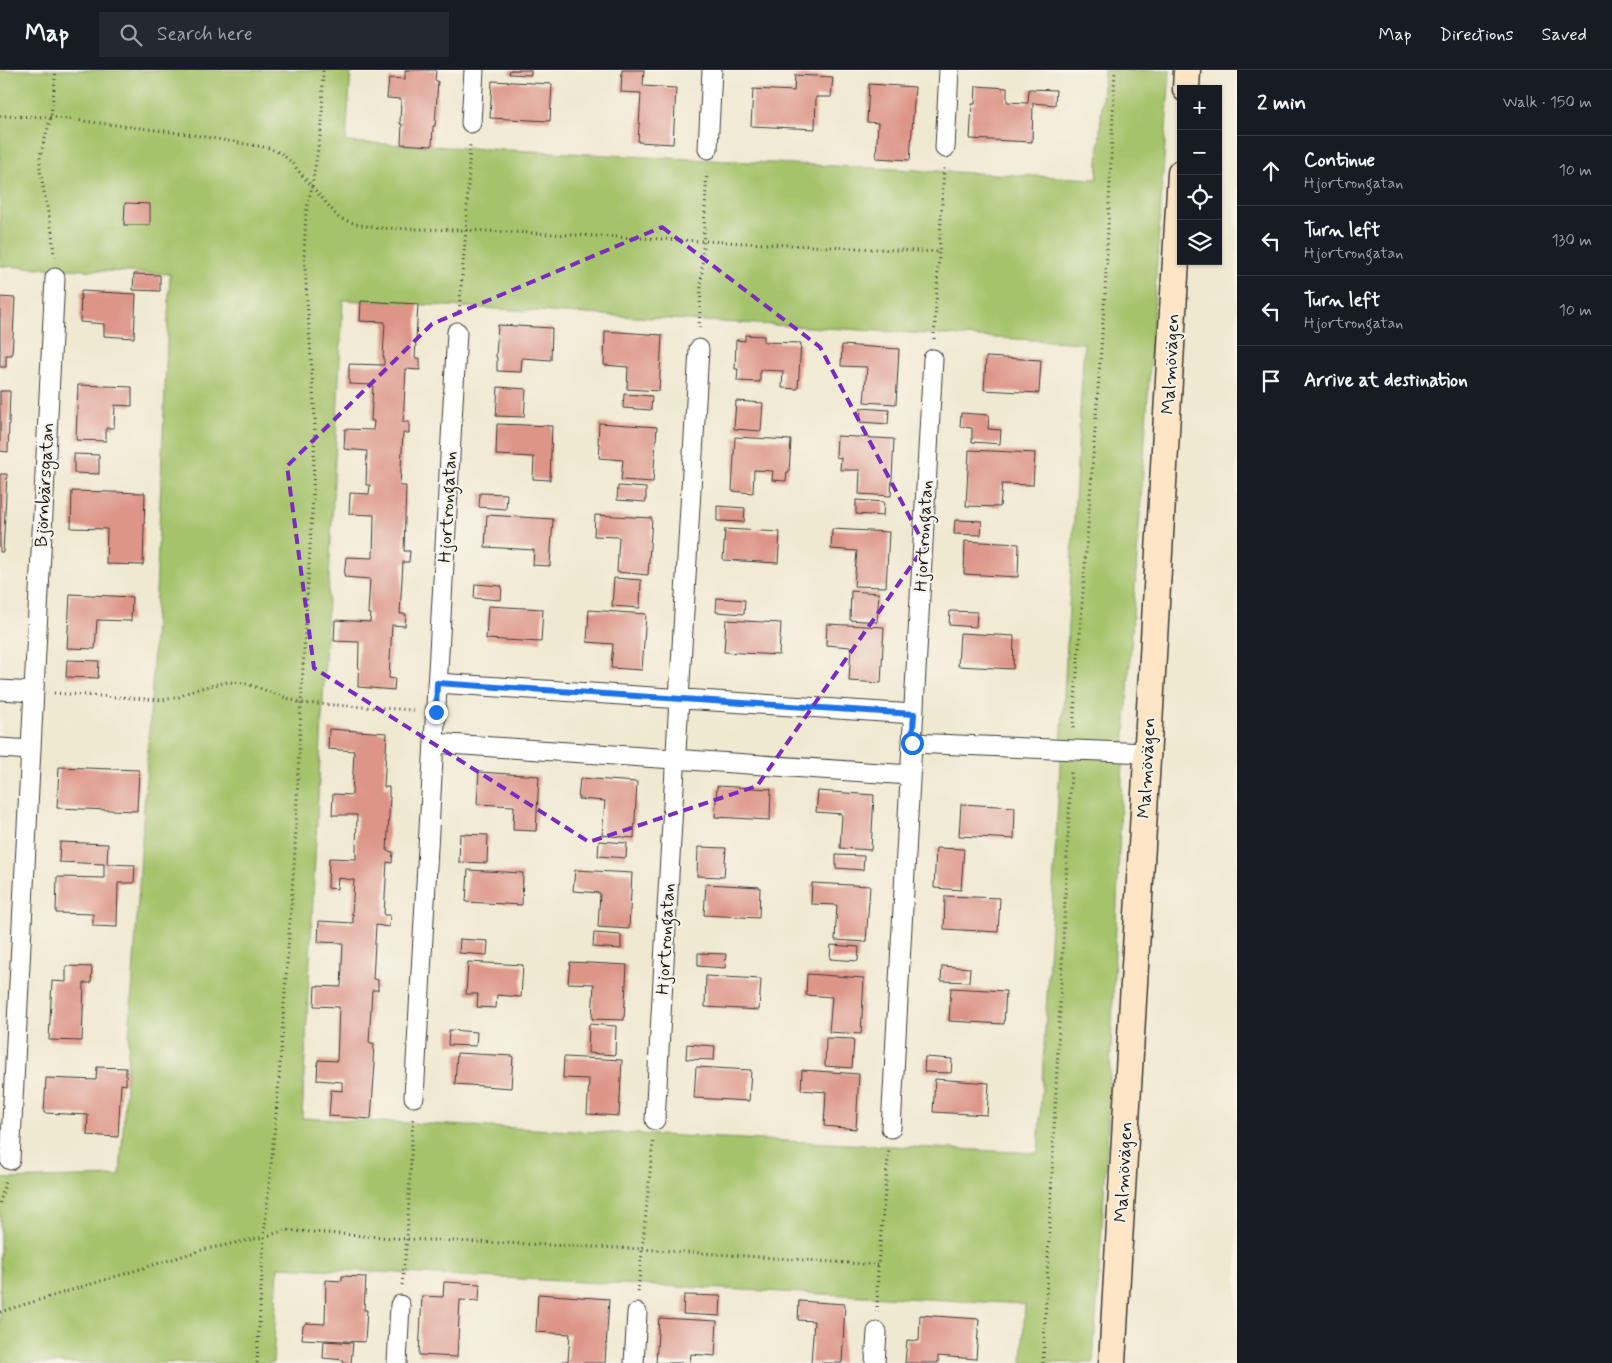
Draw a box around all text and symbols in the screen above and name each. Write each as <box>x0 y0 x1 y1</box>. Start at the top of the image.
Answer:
search box <box>99 12 449 57</box>
text: Map <box>25 19 69 50</box>
icon: search <box>117 21 145 49</box>
text: Search here <box>157 22 253 47</box>
text: Map <box>1379 23 1412 47</box>
text: Directions <box>1440 23 1514 47</box>
text: Saved <box>1542 23 1587 47</box>
map controls <box>1177 85 1222 265</box>
button: + <box>1177 85 1222 130</box>
text: 2 min <box>1257 89 1306 117</box>
text: Walk · 150 m <box>1503 92 1592 113</box>
button: − <box>1177 130 1222 175</box>
text: Continue <box>1304 148 1375 173</box>
icon: ahead <box>1257 157 1285 185</box>
text: 10 m <box>1559 160 1592 181</box>
text: Hjortrongatan <box>1304 173 1403 194</box>
button: locate <box>1177 175 1222 220</box>
text: Turn left <box>1304 218 1380 243</box>
button: layers <box>1177 220 1222 265</box>
icon: left <box>1257 227 1285 255</box>
text: 130 m <box>1551 230 1592 251</box>
text: Hjortrongatan <box>1304 243 1403 264</box>
text: Turn left <box>1304 288 1380 313</box>
icon: left <box>1257 297 1285 325</box>
text: 10 m <box>1559 300 1592 321</box>
street label: Malmövägen <box>1156 313 1186 415</box>
text: Hjortrongatan <box>1304 313 1403 334</box>
icon: arrive <box>1257 367 1285 395</box>
text: Arrive at destination <box>1304 368 1468 393</box>
street label: Björnbärsgatan <box>30 422 61 548</box>
street label: Hjortrongatan <box>433 451 465 564</box>
street label: Hjortrongatan <box>909 480 941 593</box>
route end <box>425 701 448 724</box>
street label: Malmövägen <box>1132 717 1162 819</box>
route start <box>901 732 924 755</box>
street label: Hjortrongatan <box>651 883 683 996</box>
street label: Malmövägen <box>1109 1121 1139 1223</box>

